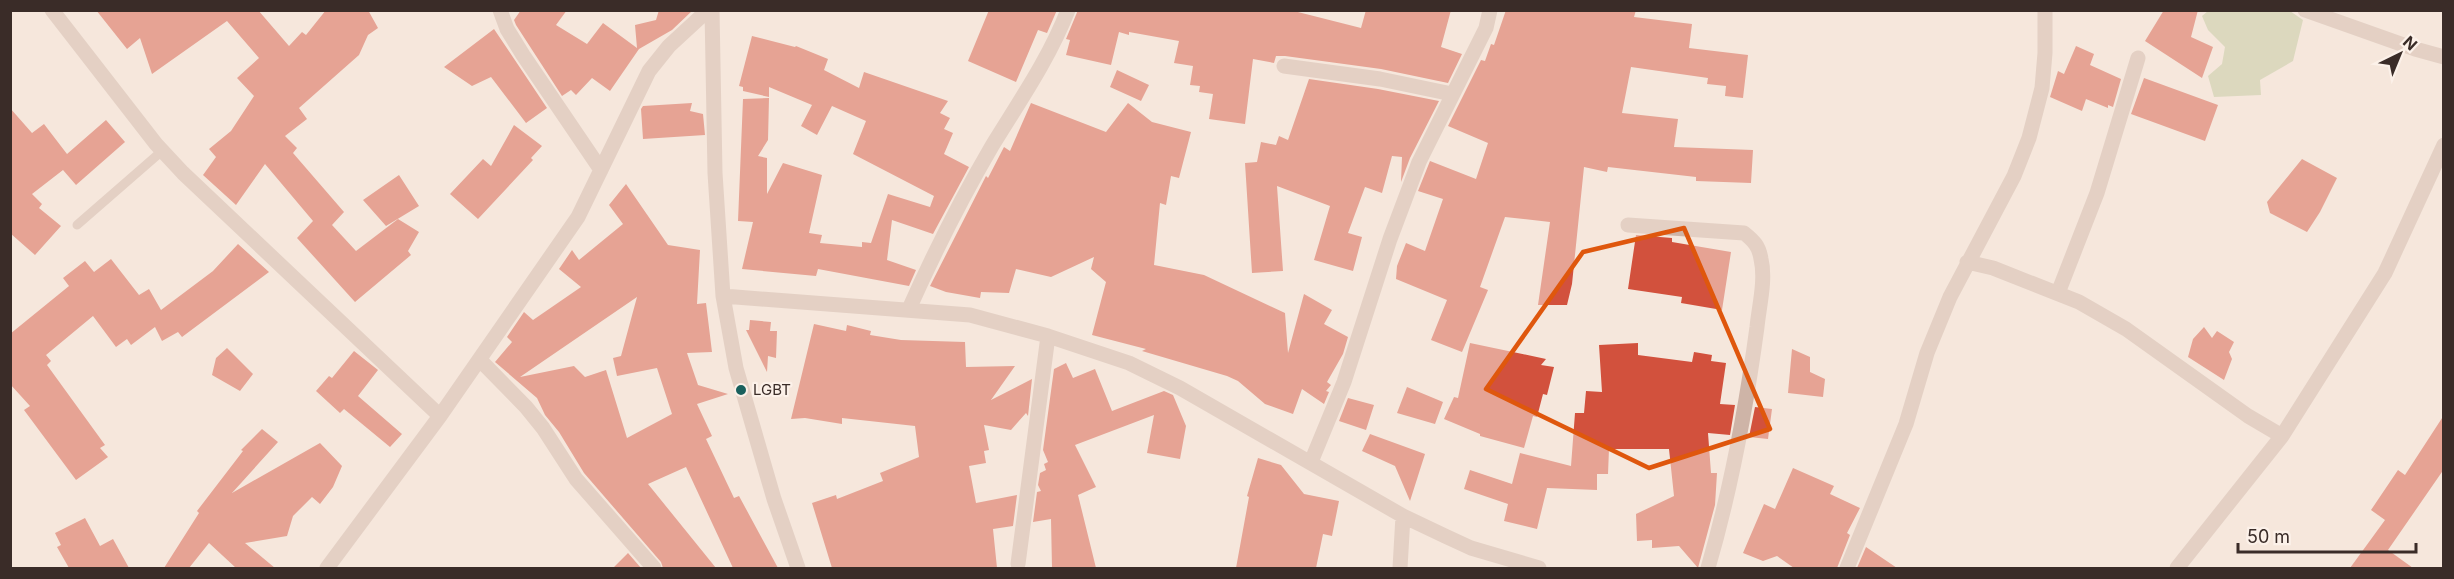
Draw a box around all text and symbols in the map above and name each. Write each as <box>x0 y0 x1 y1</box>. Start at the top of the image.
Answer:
north arrow <box>2370 24 2430 84</box>
text: N <box>2399 32 2422 55</box>
place label: LGBT <box>753 380 791 399</box>
marker: LGBT <box>734 383 748 397</box>
scale bar <box>2238 516 2416 554</box>
text: 50 m <box>2247 526 2290 547</box>

